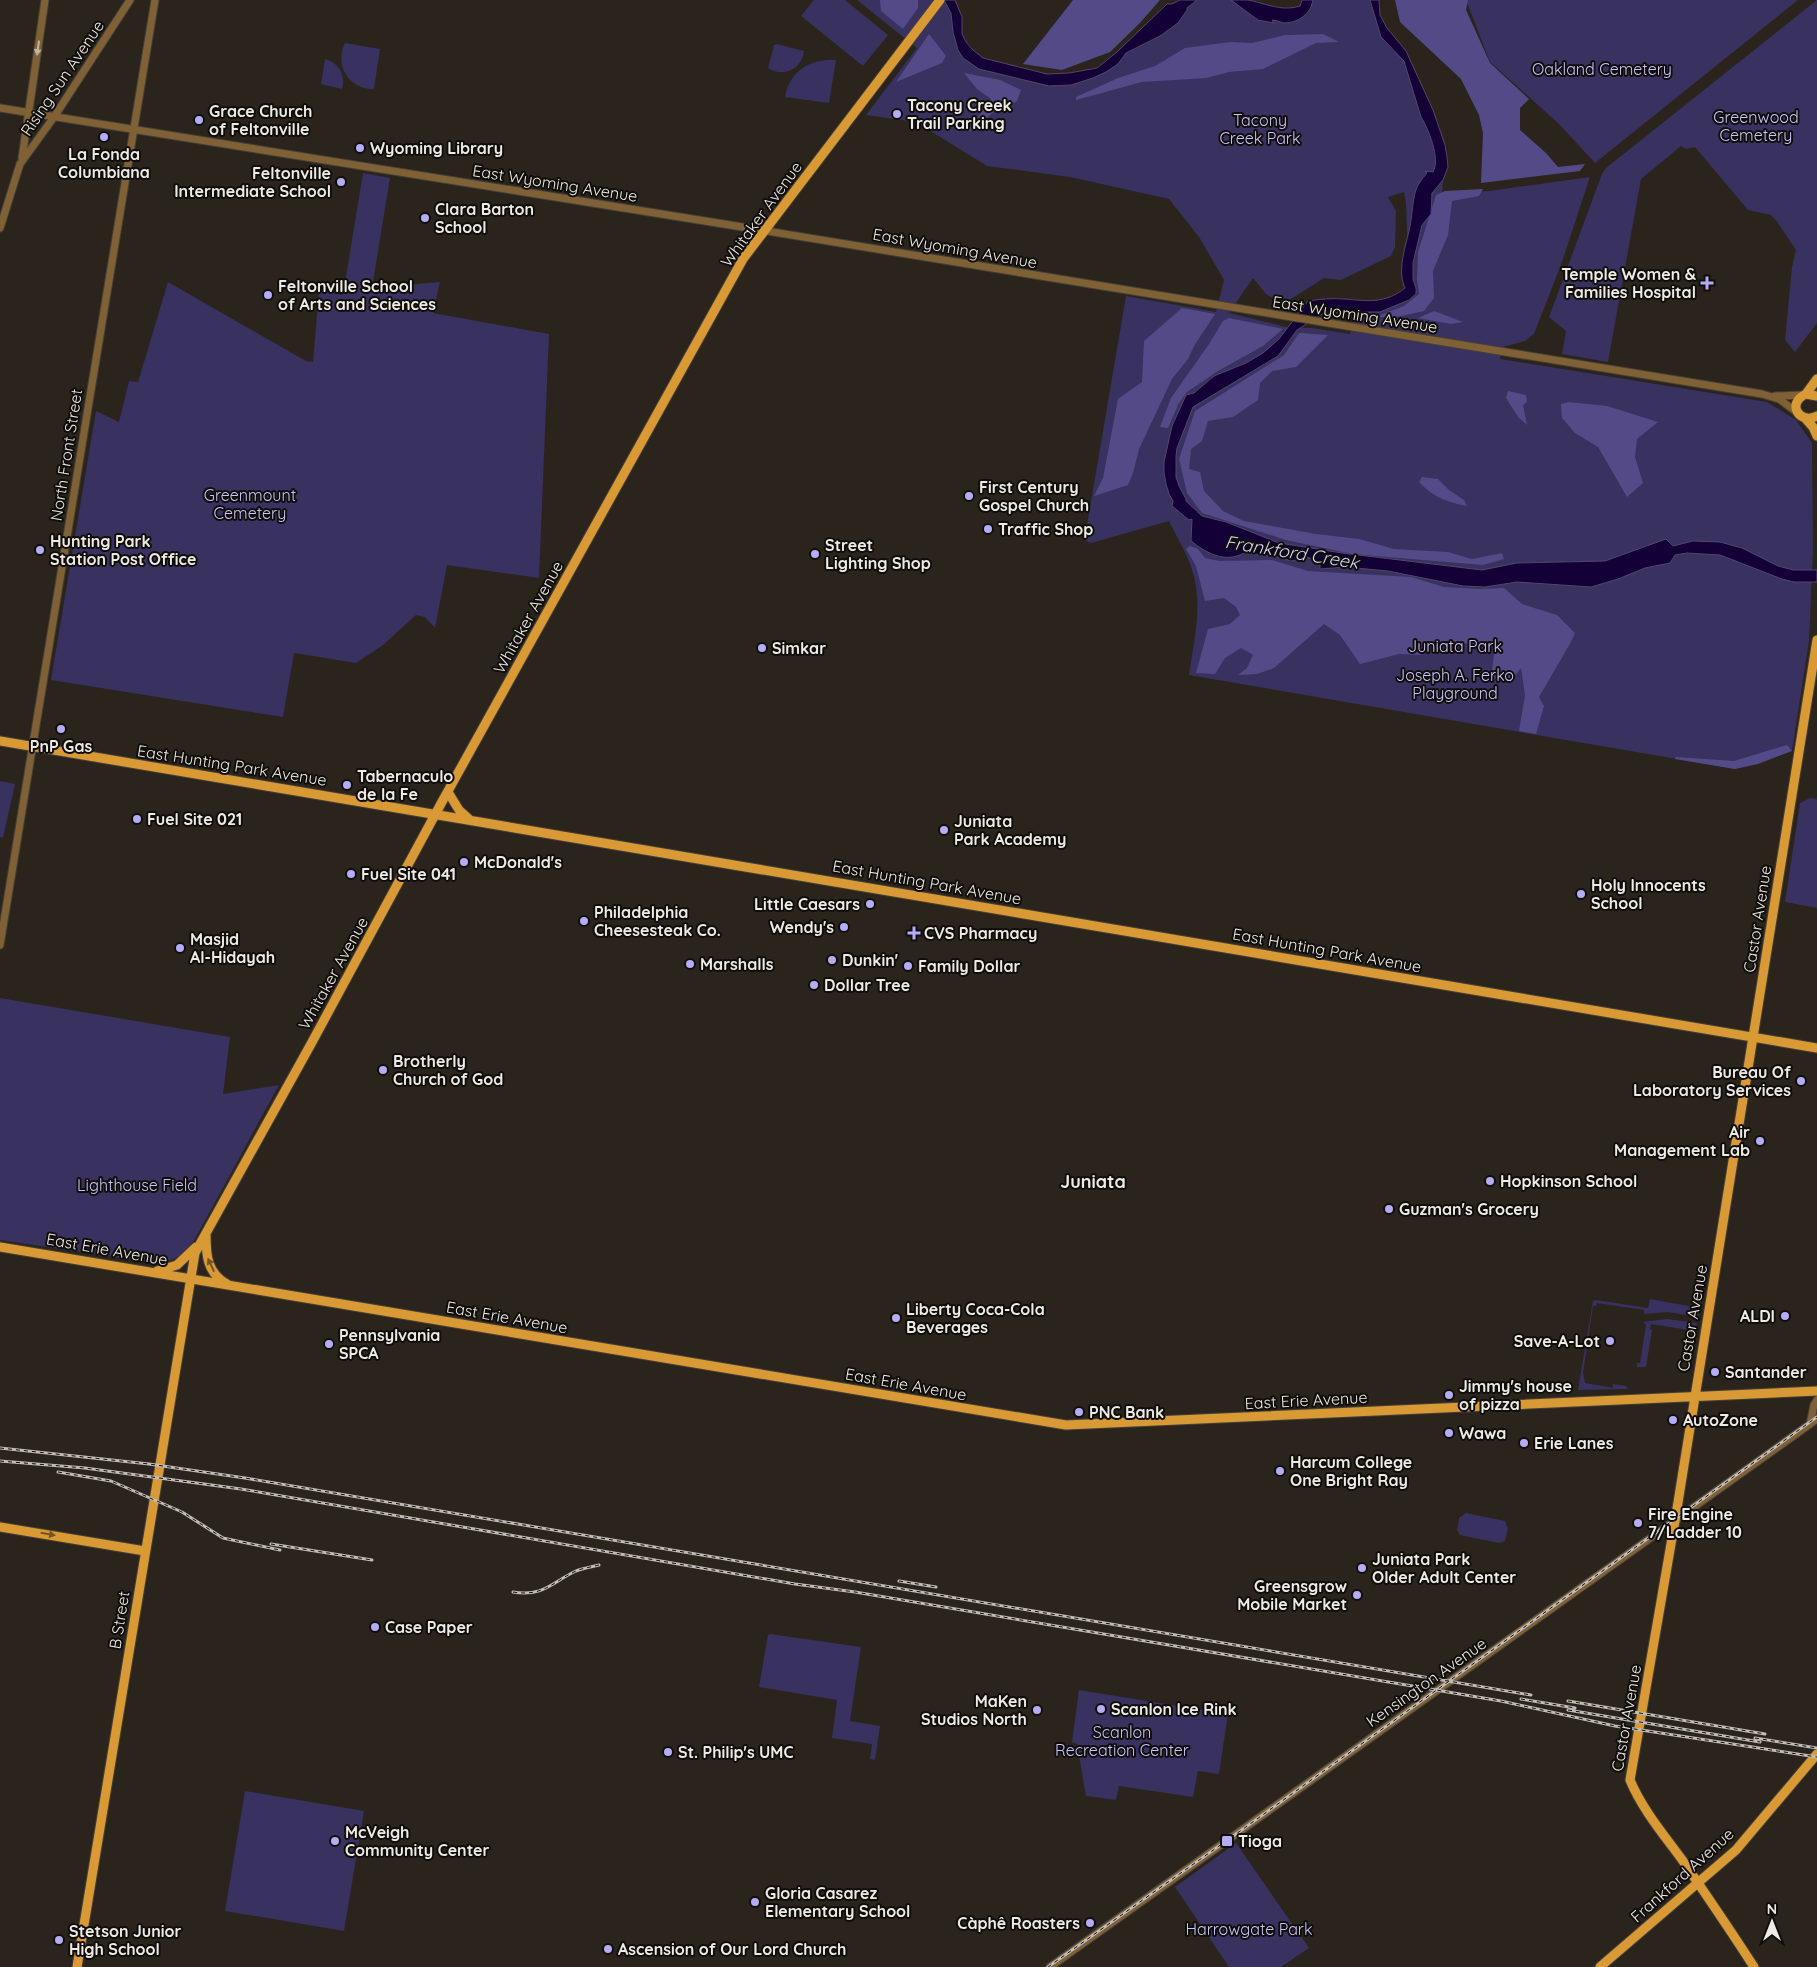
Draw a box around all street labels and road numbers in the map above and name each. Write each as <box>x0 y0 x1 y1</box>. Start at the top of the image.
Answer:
street label: Rising Sun Avenue <box>16 16 108 140</box>
street label: Whitaker Avenue <box>716 157 806 271</box>
street label: East Wyoming Avenue <box>471 160 639 206</box>
street label: East Wyoming Avenue <box>871 224 1039 272</box>
street label: East Wyoming Avenue <box>1271 291 1439 337</box>
street label: North Front Street <box>46 387 86 523</box>
street label: Whitaker Avenue <box>489 557 567 677</box>
street label: East Hunting Park Avenue <box>136 740 328 790</box>
street label: East Hunting Park Avenue <box>831 856 1023 908</box>
street label: Castor Avenue <box>1739 864 1775 974</box>
street label: Whitaker Avenue <box>294 913 372 1033</box>
street label: East Hunting Park Avenue <box>1231 924 1423 976</box>
street label: East Erie Avenue <box>45 1228 169 1270</box>
street label: Castor Avenue <box>1673 1263 1711 1373</box>
street label: East Erie Avenue <box>445 1296 569 1338</box>
street label: East Erie Avenue <box>844 1363 968 1405</box>
street label: East Erie Avenue <box>1244 1387 1368 1413</box>
street label: B Street <box>105 1590 133 1650</box>
street label: Kensington Avenue <box>1362 1633 1490 1731</box>
street label: Castor Avenue <box>1607 1663 1645 1773</box>
street label: Frankford Avenue <box>1626 1823 1738 1927</box>

